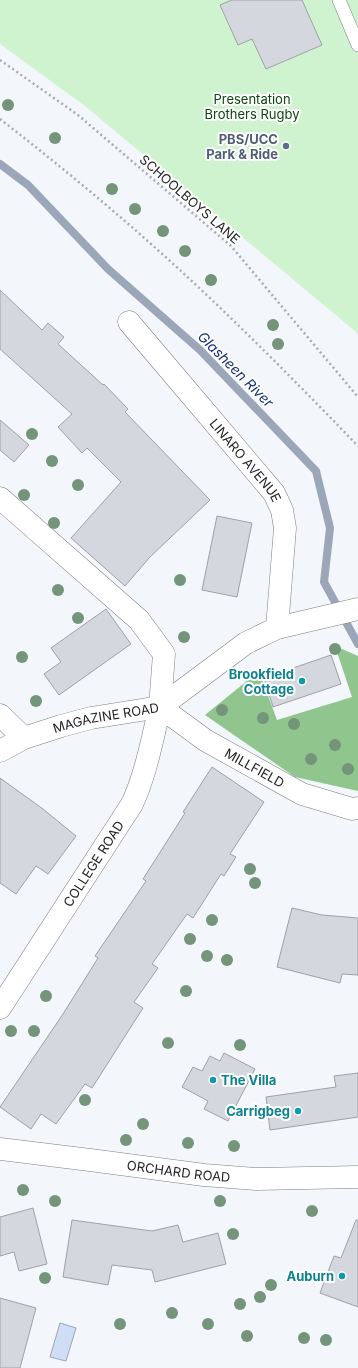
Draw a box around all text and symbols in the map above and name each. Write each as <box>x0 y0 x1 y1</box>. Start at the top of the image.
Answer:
park label: Presentation Brothers Rugby <box>205 91 299 122</box>
place label: PBS/UCC Park & Ride <box>206 131 278 162</box>
marker: PBS/UCC Park & Ride <box>281 141 291 151</box>
street label: SCHOOLBOYS LANE <box>137 151 243 247</box>
water label: Glasheen River <box>195 328 278 411</box>
street label: LINARO AVENUE <box>206 415 285 504</box>
place label: Brookfield Cottage <box>229 666 294 697</box>
marker: Brookfield Cottage <box>297 676 307 686</box>
street label: MAGAZINE ROAD <box>51 699 160 736</box>
street label: MILLFIELD <box>222 745 287 791</box>
street label: COLLEGE ROAD <box>60 818 127 910</box>
place label: The Villa <box>221 1072 276 1088</box>
marker: The Villa <box>208 1075 218 1085</box>
place label: Carrigbeg <box>226 1103 290 1119</box>
marker: Carrigbeg <box>293 1106 303 1116</box>
street label: ORCHARD ROAD <box>126 1157 231 1185</box>
place label: Auburn <box>286 1268 334 1284</box>
marker: Auburn <box>337 1271 347 1281</box>

